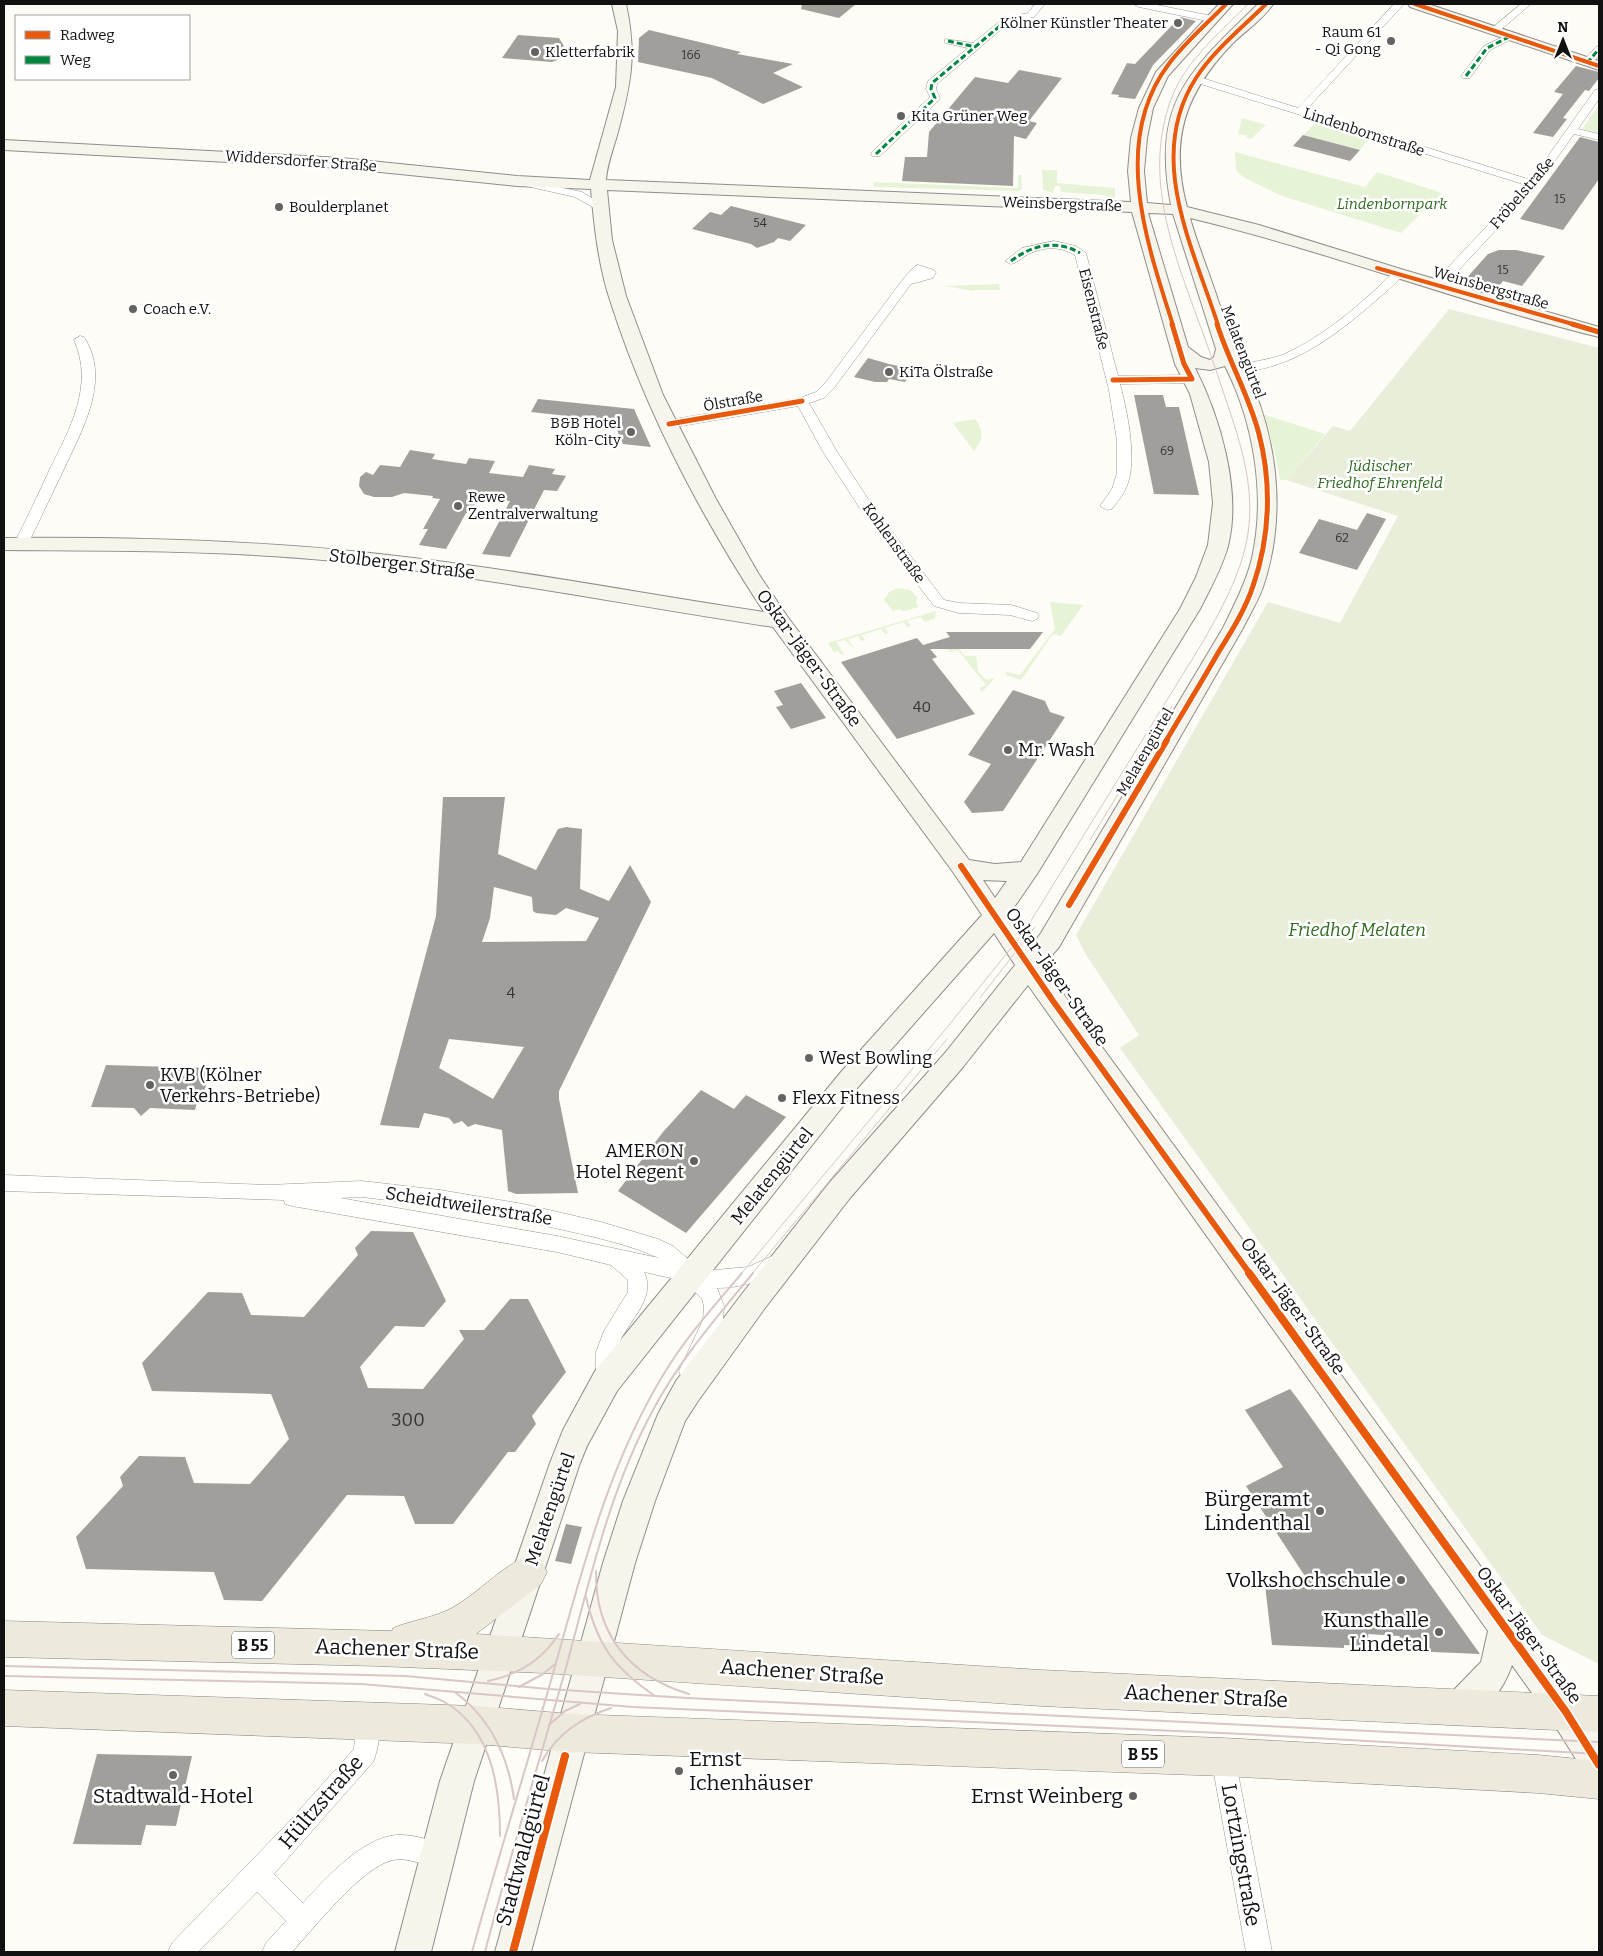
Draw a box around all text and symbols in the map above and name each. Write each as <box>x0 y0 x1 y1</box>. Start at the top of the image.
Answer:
place label: Kölner Künstler Theater <box>1000 14 1168 32</box>
legend <box>15 15 190 80</box>
north arrow <box>1538 15 1588 65</box>
marker: Kölner Künstler Theater <box>1172 17 1184 29</box>
text: N <box>1558 19 1569 36</box>
place label: Raum 61 - Qi Gong <box>1315 23 1381 58</box>
text: Radweg <box>60 26 115 44</box>
marker: Raum 61 - Qi Gong <box>1385 35 1397 47</box>
place label: Kletterfabrik <box>545 43 635 61</box>
marker: Kletterfabrik <box>529 46 541 58</box>
house number: 166 <box>682 48 700 62</box>
text: Weg <box>60 51 91 69</box>
street label: Lindenbornstraße <box>1301 104 1427 160</box>
place label: Kita Grüner Weg <box>911 107 1027 125</box>
marker: Kita Grüner Weg <box>895 110 907 122</box>
street label: Widdersdorfer Straße <box>225 147 377 175</box>
street label: Fröbelstraße <box>1486 153 1558 233</box>
house number: 15 <box>1554 192 1566 206</box>
street label: Weinsbergstraße <box>1002 193 1122 215</box>
park label: Lindenbornpark <box>1337 195 1448 213</box>
place label: Boulderplanet <box>289 198 389 216</box>
marker: Boulderplanet <box>273 201 285 213</box>
house number: 54 <box>753 216 767 230</box>
street label: Weinsbergstraße <box>1431 263 1551 313</box>
house number: 15 <box>1497 263 1509 277</box>
street label: Eisenstraße <box>1075 266 1113 352</box>
place label: Coach e.V. <box>143 300 211 318</box>
marker: Coach e.V. <box>127 303 139 315</box>
street label: Melatengürtel <box>1217 303 1269 401</box>
place label: KiTa Ölstraße <box>899 363 993 381</box>
marker: KiTa Ölstraße <box>883 366 895 378</box>
street label: Ölstraße <box>702 387 764 415</box>
place label: B&B Hotel Köln-City <box>550 414 621 449</box>
marker: B&B Hotel Köln-City <box>625 426 637 438</box>
house number: 69 <box>1160 444 1174 458</box>
park label: Jüdischer Friedhof Ehrenfeld <box>1317 457 1443 492</box>
place label: Rewe Zentralverwaltung <box>468 488 598 523</box>
street label: Kohlenstraße <box>859 499 929 587</box>
marker: Rewe Zentralverwaltung <box>452 500 464 512</box>
house number: 62 <box>1335 531 1349 545</box>
street label: Stolberger Straße <box>328 544 476 584</box>
street label: Oskar-Jäger-Straße <box>752 585 866 731</box>
house number: 40 <box>913 698 931 716</box>
street label: Melatengürtel <box>1113 705 1177 799</box>
place label: Mr. Wash <box>1018 739 1095 761</box>
marker: Mr. Wash <box>1002 744 1014 756</box>
street label: Oskar-Jäger-Straße <box>1001 903 1113 1051</box>
park label: Friedhof Melaten <box>1288 919 1426 941</box>
house number: 4 <box>507 984 516 1002</box>
place label: West Bowling <box>819 1047 932 1069</box>
marker: West Bowling <box>803 1052 815 1064</box>
place label: KVB (Kölner Verkehrs-Betriebe) <box>160 1064 320 1107</box>
marker: KVB (Kölner Verkehrs-Betriebe) <box>144 1079 156 1091</box>
place label: Flexx Fitness <box>792 1087 900 1109</box>
marker: Flexx Fitness <box>776 1092 788 1104</box>
street label: Melatengürtel <box>726 1123 818 1229</box>
place label: AMERON Hotel Regent <box>576 1140 684 1183</box>
marker: AMERON Hotel Regent <box>688 1155 700 1167</box>
street label: Scheidtweilerstraße <box>384 1182 554 1230</box>
street label: Oskar-Jäger-Straße <box>1236 1233 1350 1379</box>
house number: 300 <box>391 1409 425 1431</box>
street label: Melatengürtel <box>520 1449 580 1569</box>
place label: Bürgeramt Lindenthal <box>1204 1486 1310 1536</box>
marker: Bürgeramt Lindenthal <box>1314 1505 1326 1517</box>
street label: Oskar-Jäger-Straße <box>1472 1562 1586 1708</box>
place label: Volkshochschule <box>1226 1567 1391 1593</box>
marker: Volkshochschule <box>1395 1574 1407 1586</box>
place label: Kunsthalle Lindetal <box>1323 1607 1429 1657</box>
marker: Kunsthalle Lindetal <box>1433 1626 1445 1638</box>
road number: B 55 <box>232 1632 274 1658</box>
street label: Aachener Straße <box>315 1633 479 1665</box>
street label: Aachener Straße <box>719 1653 885 1691</box>
street label: Aachener Straße <box>1123 1679 1289 1713</box>
road number: B 55 <box>1122 1740 1164 1768</box>
place label: Ernst Ichenhäuser <box>689 1746 813 1796</box>
street label: Hültzstraße <box>273 1750 369 1854</box>
marker: Ernst Ichenhäuser <box>673 1765 685 1777</box>
marker: Stadtwald-Hotel <box>167 1769 179 1781</box>
street label: Stadtwaldgürtel <box>490 1771 556 1929</box>
street label: Lortzingstraße <box>1216 1782 1266 1928</box>
place label: Stadtwald-Hotel <box>93 1783 253 1809</box>
place label: Ernst Weinberg <box>971 1783 1123 1809</box>
marker: Ernst Weinberg <box>1127 1790 1139 1802</box>

